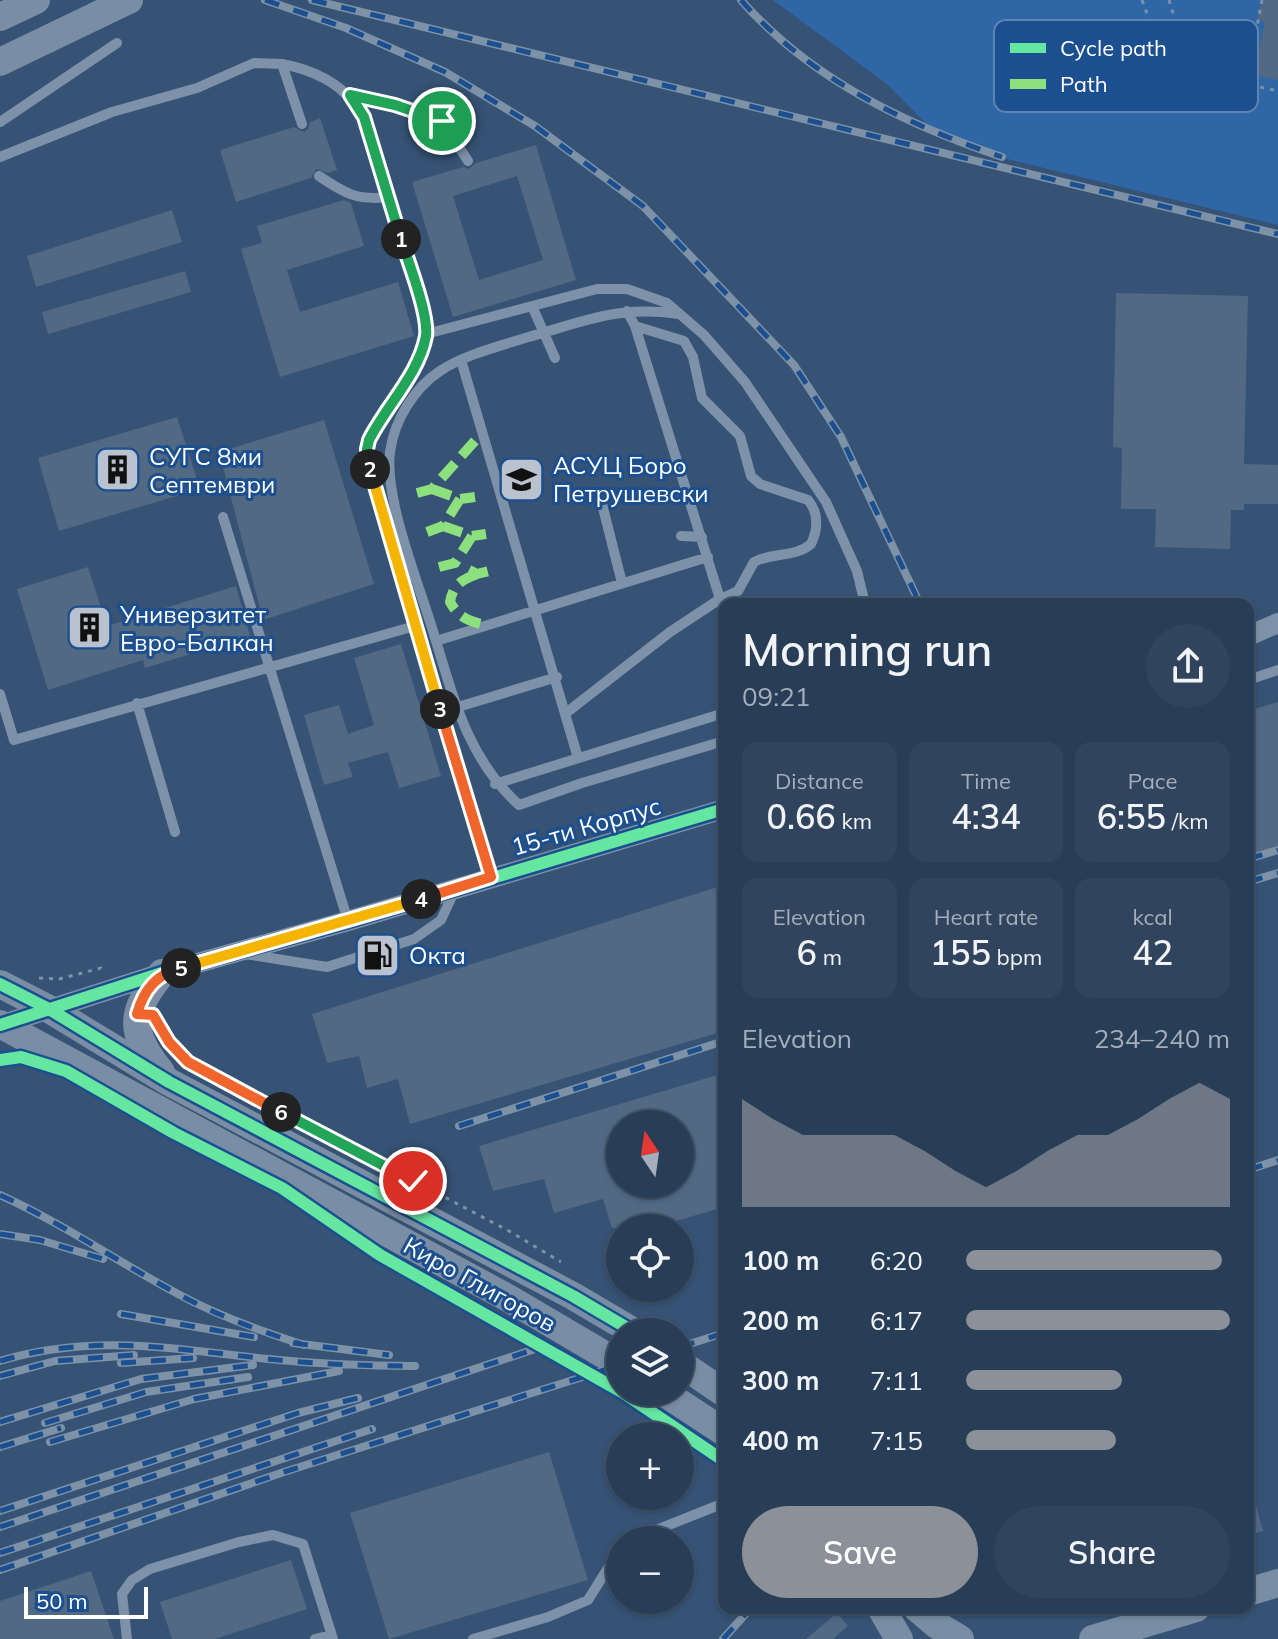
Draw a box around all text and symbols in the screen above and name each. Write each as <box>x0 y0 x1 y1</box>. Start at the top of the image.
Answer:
legend <box>994 20 1258 112</box>
text: Cycle path <box>1060 34 1167 62</box>
text: Path <box>1060 70 1108 98</box>
pin <box>408 87 476 155</box>
icon: arrive <box>420 99 464 143</box>
pin: 1 <box>381 219 421 259</box>
text: 1 <box>394 225 408 253</box>
place label: СУГС 8ми Септември <box>149 441 275 499</box>
building icon: СУГС 8ми Септември <box>94 446 142 494</box>
pin: 2 <box>350 449 390 489</box>
place label: АСУЦ Боро Петрушевски <box>553 450 709 508</box>
text: 2 <box>363 455 377 483</box>
school or university icon: АСУЦ Боро Петрушевски <box>498 455 546 503</box>
place label: Универзитет Евро-Балкан <box>119 599 274 657</box>
building icon: Универзитет Евро-Балкан <box>65 604 113 652</box>
text: Morning run <box>742 622 992 677</box>
button: share <box>1146 624 1230 708</box>
text: 09:21 <box>742 680 810 713</box>
pin: 3 <box>420 689 460 729</box>
text: 3 <box>433 695 447 723</box>
text: Distance <box>775 767 864 795</box>
text: Time <box>961 767 1011 795</box>
text: Pace <box>1128 767 1177 795</box>
street label: 15-ти Корпус <box>508 790 664 862</box>
text: 0.66 <box>767 795 836 838</box>
text: 4:34 <box>951 795 1021 838</box>
text: 6:55 <box>1097 795 1166 838</box>
text: km <box>836 807 872 835</box>
text: /km <box>1166 807 1209 835</box>
pin: 4 <box>401 879 441 919</box>
text: 4 <box>414 885 428 913</box>
text: Elevation <box>773 903 866 931</box>
text: Heart rate <box>934 903 1038 931</box>
text: kcal <box>1133 903 1173 931</box>
fuel station icon: Окта <box>354 931 402 979</box>
text: 6 <box>797 931 817 974</box>
text: 155 <box>930 931 991 974</box>
text: 42 <box>1132 931 1173 974</box>
place label: Окта <box>409 940 466 970</box>
text: m <box>817 943 842 971</box>
text: bpm <box>991 943 1042 971</box>
pin: 5 <box>161 948 201 988</box>
text: 5 <box>174 954 188 982</box>
text: Elevation <box>742 1022 852 1055</box>
text: 234–240 m <box>1094 1022 1230 1055</box>
pin: 6 <box>261 1092 301 1132</box>
text: 6 <box>274 1098 288 1126</box>
north arrow <box>606 1110 694 1198</box>
map controls <box>606 1110 694 1614</box>
pin <box>379 1147 447 1215</box>
icon: check <box>391 1159 435 1203</box>
button: locate <box>606 1214 694 1302</box>
street label: Киро Глигоров <box>398 1230 562 1338</box>
text: 100 m <box>742 1244 819 1277</box>
text: 6:20 <box>870 1244 923 1277</box>
text: 200 m <box>742 1304 819 1337</box>
text: 6:17 <box>870 1304 923 1337</box>
button: layers <box>606 1318 694 1406</box>
text: 300 m <box>742 1364 819 1397</box>
text: 7:11 <box>870 1364 923 1397</box>
button: + <box>606 1422 694 1510</box>
text: 400 m <box>742 1424 819 1457</box>
text: 7:15 <box>870 1424 923 1457</box>
button: Save <box>742 1506 978 1598</box>
button: Share <box>994 1506 1230 1598</box>
button: − <box>606 1526 694 1614</box>
scale bar <box>24 1583 148 1619</box>
text: 50 m <box>36 1587 87 1615</box>

